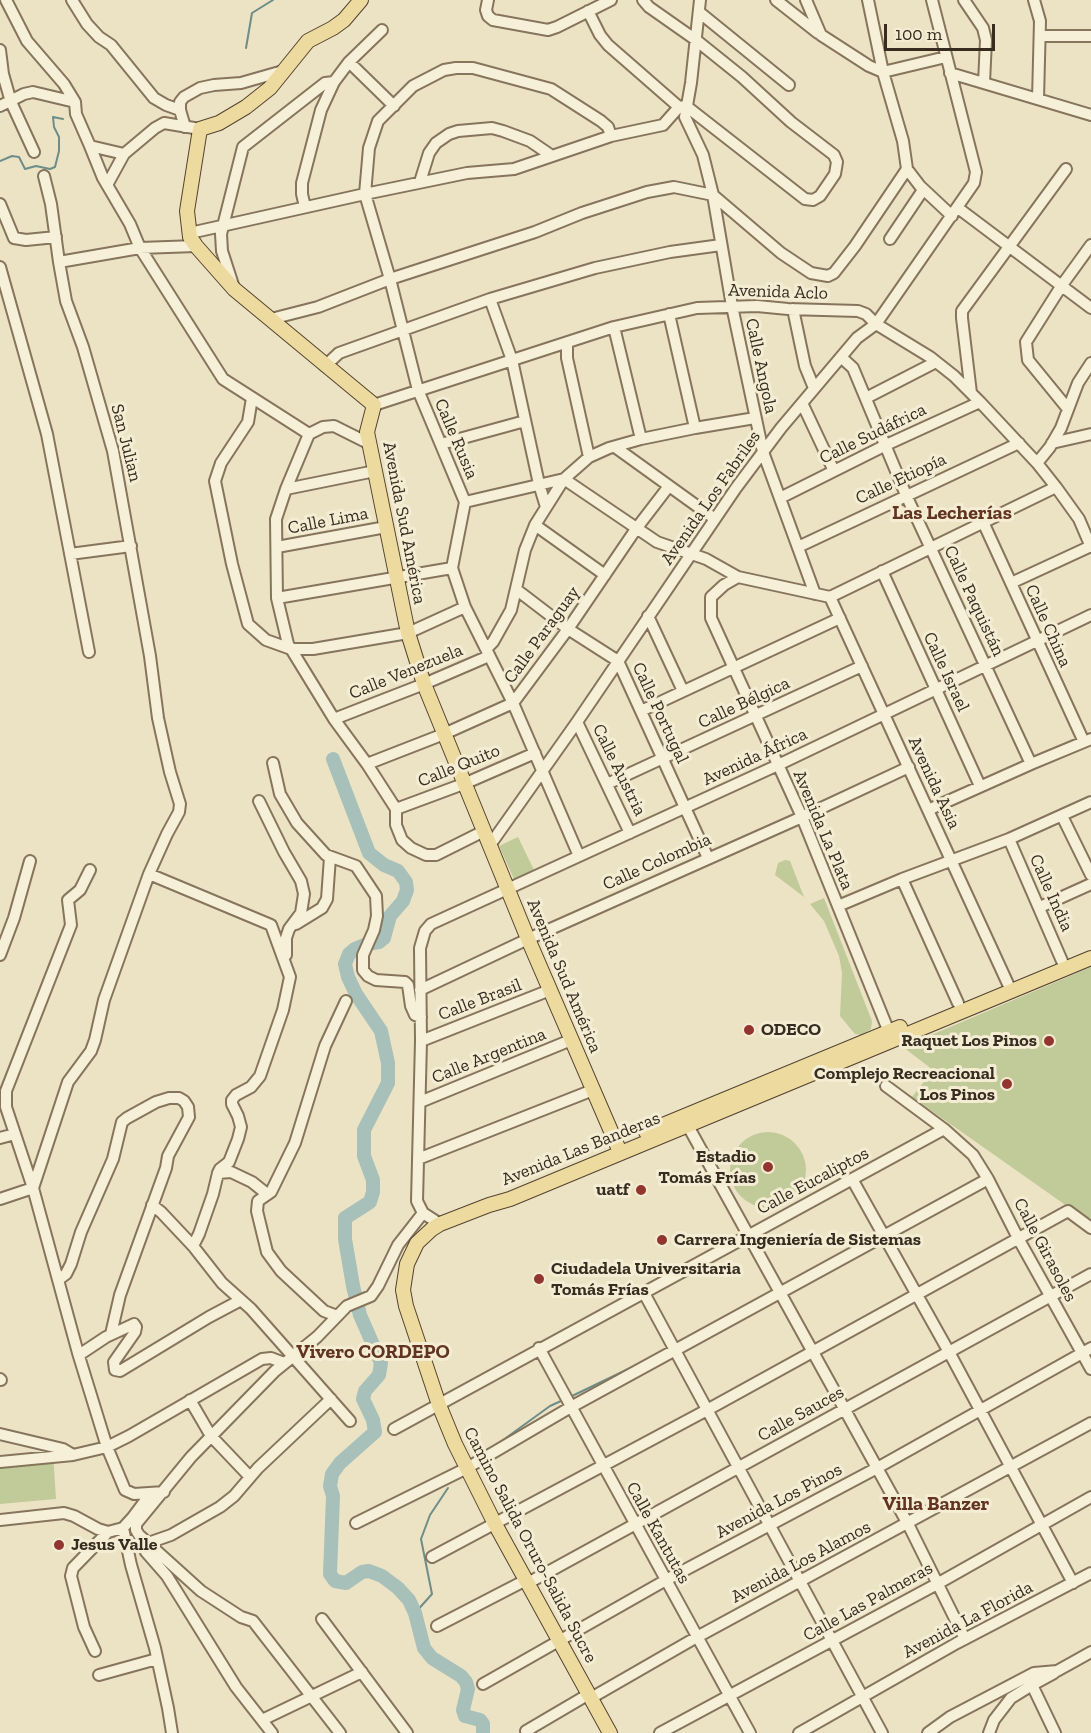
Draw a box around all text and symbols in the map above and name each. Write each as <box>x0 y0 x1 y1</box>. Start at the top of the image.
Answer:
scale bar <box>887 12 998 50</box>
text: 100 m <box>895 23 942 45</box>
street label: Avenida Aclo <box>728 279 828 305</box>
street label: Calle Angola <box>740 316 782 416</box>
street label: Calle Rusia <box>429 396 483 482</box>
street label: Calle Sudáfrica <box>816 399 930 469</box>
street label: San Julian <box>106 402 146 484</box>
street label: Avenida Los Fabriles <box>657 427 765 569</box>
street label: Avenida Sud América <box>378 440 430 606</box>
street label: Calle Etiopía <box>852 449 950 509</box>
district label: Las Lecherías <box>892 501 1012 525</box>
street label: Calle Lima <box>286 503 370 539</box>
street label: Calle Paquistán <box>939 542 1009 660</box>
street label: Calle China <box>1020 581 1076 671</box>
street label: Calle Paraguay <box>499 582 585 688</box>
street label: Calle Israel <box>918 629 974 715</box>
street label: Calle Venezuela <box>346 639 466 705</box>
street label: Calle Portugal <box>627 659 693 767</box>
street label: Calle Bélgica <box>695 672 793 734</box>
street label: Calle Austria <box>587 720 651 820</box>
street label: Avenida África <box>699 723 811 791</box>
street label: Avenida Asia <box>903 733 965 833</box>
street label: Calle Quito <box>415 740 503 792</box>
street label: Avenida La Plata <box>788 767 858 893</box>
street label: Calle Colombia <box>600 829 714 895</box>
street label: Calle India <box>1024 851 1078 935</box>
street label: Avenida Sud América <box>522 896 606 1056</box>
street label: Calle Brasil <box>435 974 525 1026</box>
place label: ODECO <box>761 1019 821 1041</box>
street label: Calle Argentina <box>429 1023 549 1089</box>
marker: ODECO <box>742 1023 756 1037</box>
place label: Raquet Los Pinos <box>901 1030 1037 1052</box>
marker: Raquet Los Pinos <box>1042 1034 1056 1048</box>
place label: Complejo Recreacional Los Pinos <box>814 1063 995 1106</box>
marker: Complejo Recreacional Los Pinos <box>1000 1077 1014 1091</box>
street label: Avenida Las Banderas <box>499 1107 663 1191</box>
street label: Calle Eucaliptos <box>753 1142 873 1220</box>
place label: Estadio Tomás Frías <box>658 1146 756 1188</box>
marker: Estadio Tomás Frías <box>761 1160 775 1174</box>
place label: uatf <box>596 1179 629 1201</box>
marker: uatf <box>634 1183 648 1197</box>
street label: Calle Girasoles <box>1009 1194 1081 1306</box>
place label: Carrera Ingeniería de Sistemas <box>674 1229 921 1251</box>
marker: Carrera Ingeniería de Sistemas <box>655 1233 669 1247</box>
place label: Ciudadela Universitaria Tomás Frías <box>551 1258 741 1300</box>
marker: Ciudadela Universitaria Tomás Frías <box>532 1272 546 1286</box>
district label: Vivero CORDEPO <box>296 1340 450 1364</box>
street label: Calle Sauces <box>754 1381 848 1447</box>
street label: Camino Salida Oruro-Salida Sucre <box>459 1423 601 1667</box>
street label: Avenida Los Pinos <box>712 1459 846 1543</box>
street label: Calle Kantutas <box>621 1478 695 1588</box>
district label: Villa Banzer <box>883 1492 989 1516</box>
street label: Avenida Los Alamos <box>728 1516 874 1608</box>
place label: Jesus Valle <box>71 1534 158 1556</box>
marker: Jesus Valle <box>52 1538 66 1552</box>
street label: Calle Las Palmeras <box>799 1557 937 1647</box>
street label: Avenida La Florida <box>899 1577 1037 1663</box>

